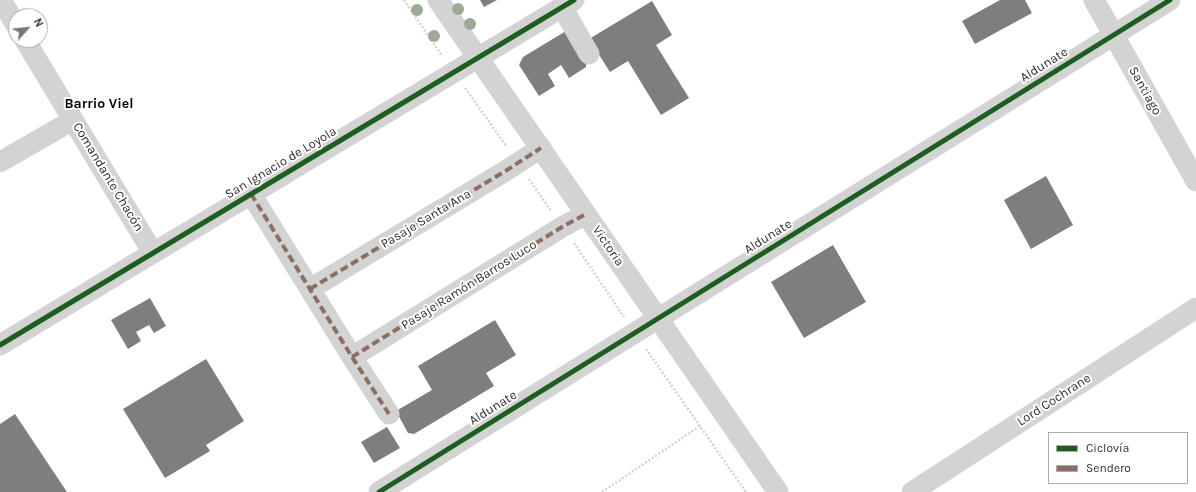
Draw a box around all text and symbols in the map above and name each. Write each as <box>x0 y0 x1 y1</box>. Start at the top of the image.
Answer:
north arrow <box>8 8 48 48</box>
text: N <box>31 16 46 29</box>
street label: Aldunate <box>1017 44 1071 86</box>
street label: Santiago <box>1125 64 1165 118</box>
district label: Barrio Viel <box>64 96 134 112</box>
street label: Comandante Chacón <box>69 120 147 234</box>
street label: San Ignacio de Loyola <box>222 124 340 202</box>
street label: Pasaje Santa Ana <box>378 186 474 252</box>
street label: Aldunate <box>741 216 795 258</box>
street label: Victoria <box>589 223 627 269</box>
street label: Pasaje Ramón Barros Luco <box>398 237 540 333</box>
street label: Lord Cochrane <box>1014 370 1094 430</box>
street label: Aldunate <box>466 387 520 429</box>
legend <box>1048 432 1188 484</box>
text: Ciclovía <box>1086 441 1129 455</box>
text: Sendero <box>1086 461 1131 475</box>

